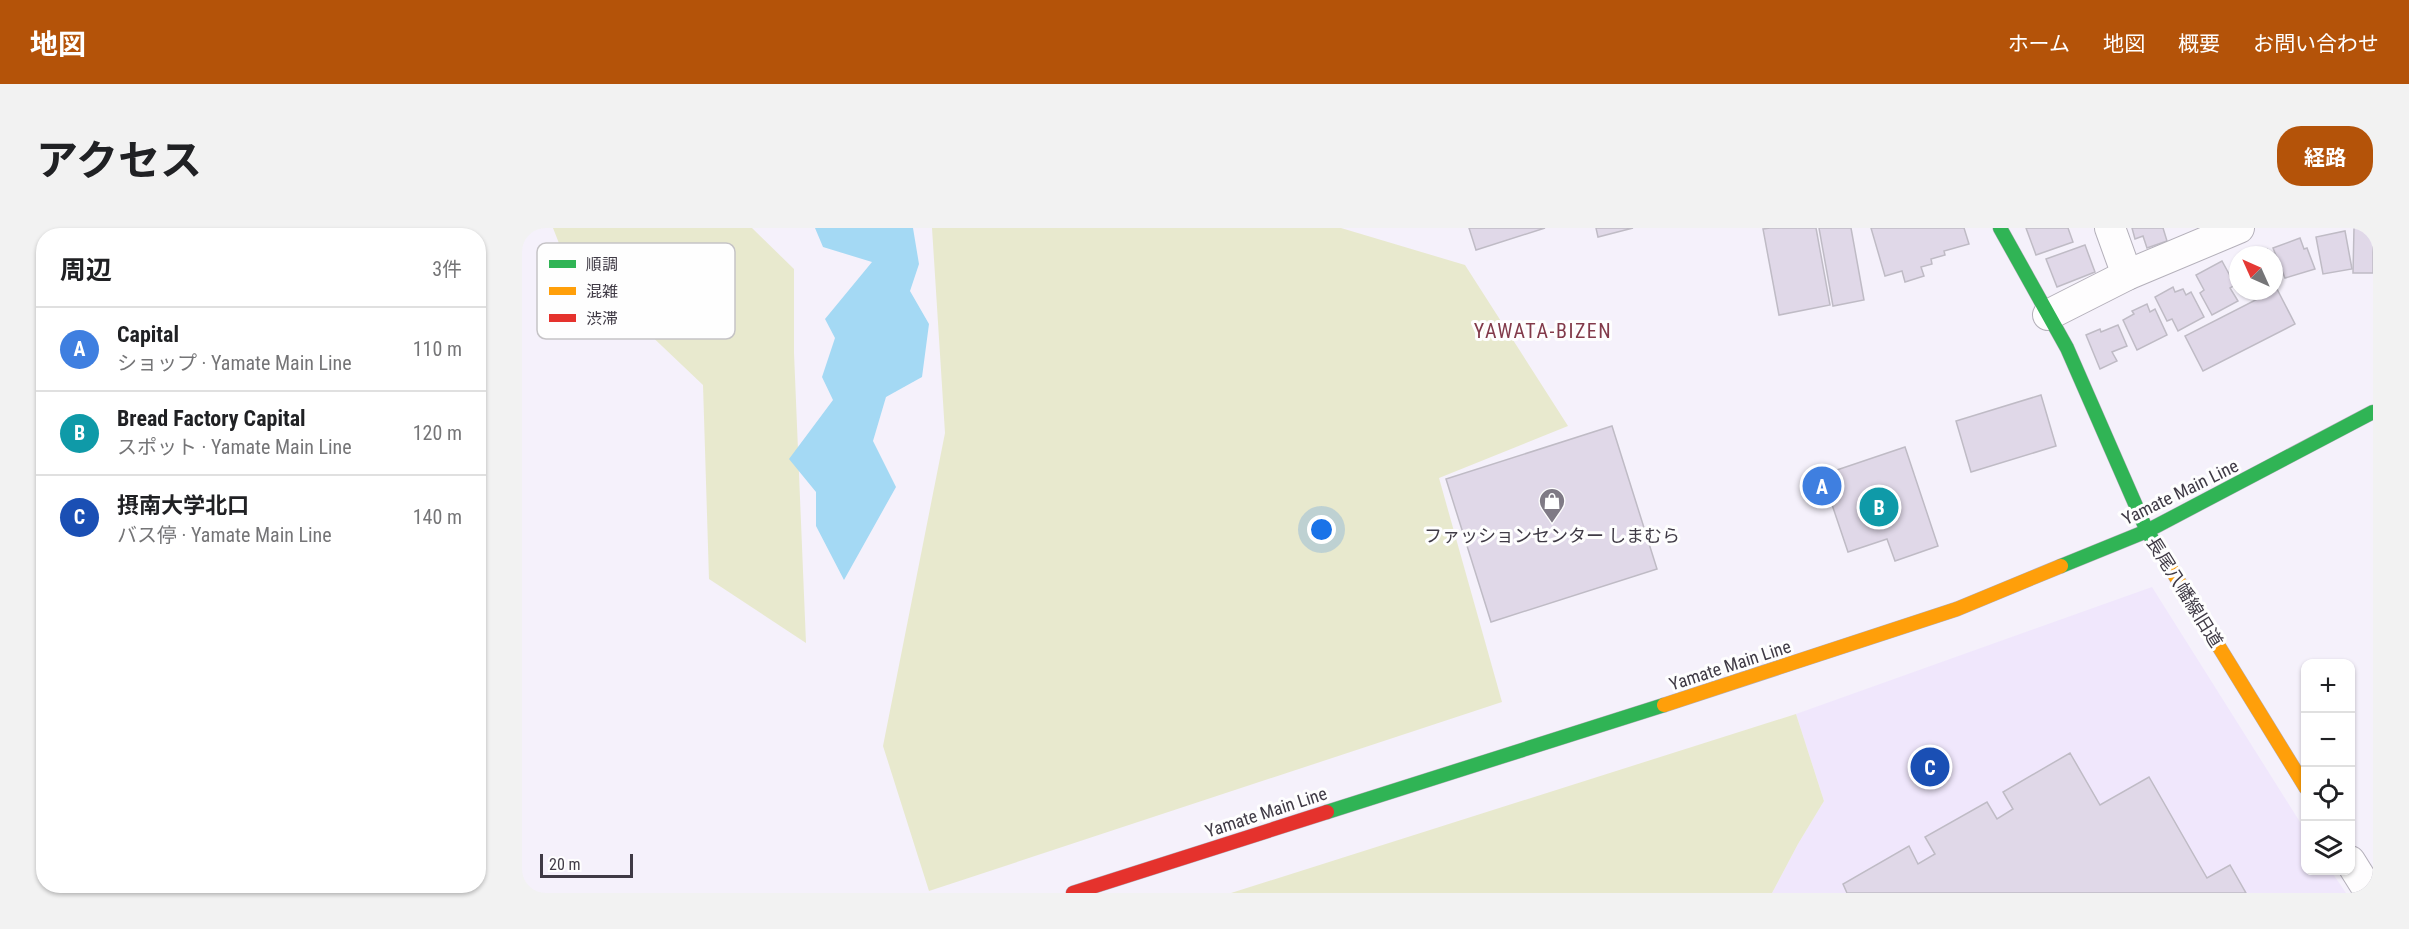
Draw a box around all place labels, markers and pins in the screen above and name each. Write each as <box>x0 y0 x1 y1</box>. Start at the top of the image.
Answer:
pin: A <box>1802 464 1842 508</box>
pin: B <box>1860 484 1898 530</box>
shop icon: ファッションセンター しまむら <box>1537 486 1567 524</box>
place label: ファッションセンター しまむら <box>1424 525 1680 546</box>
pin: C <box>1910 744 1950 790</box>

